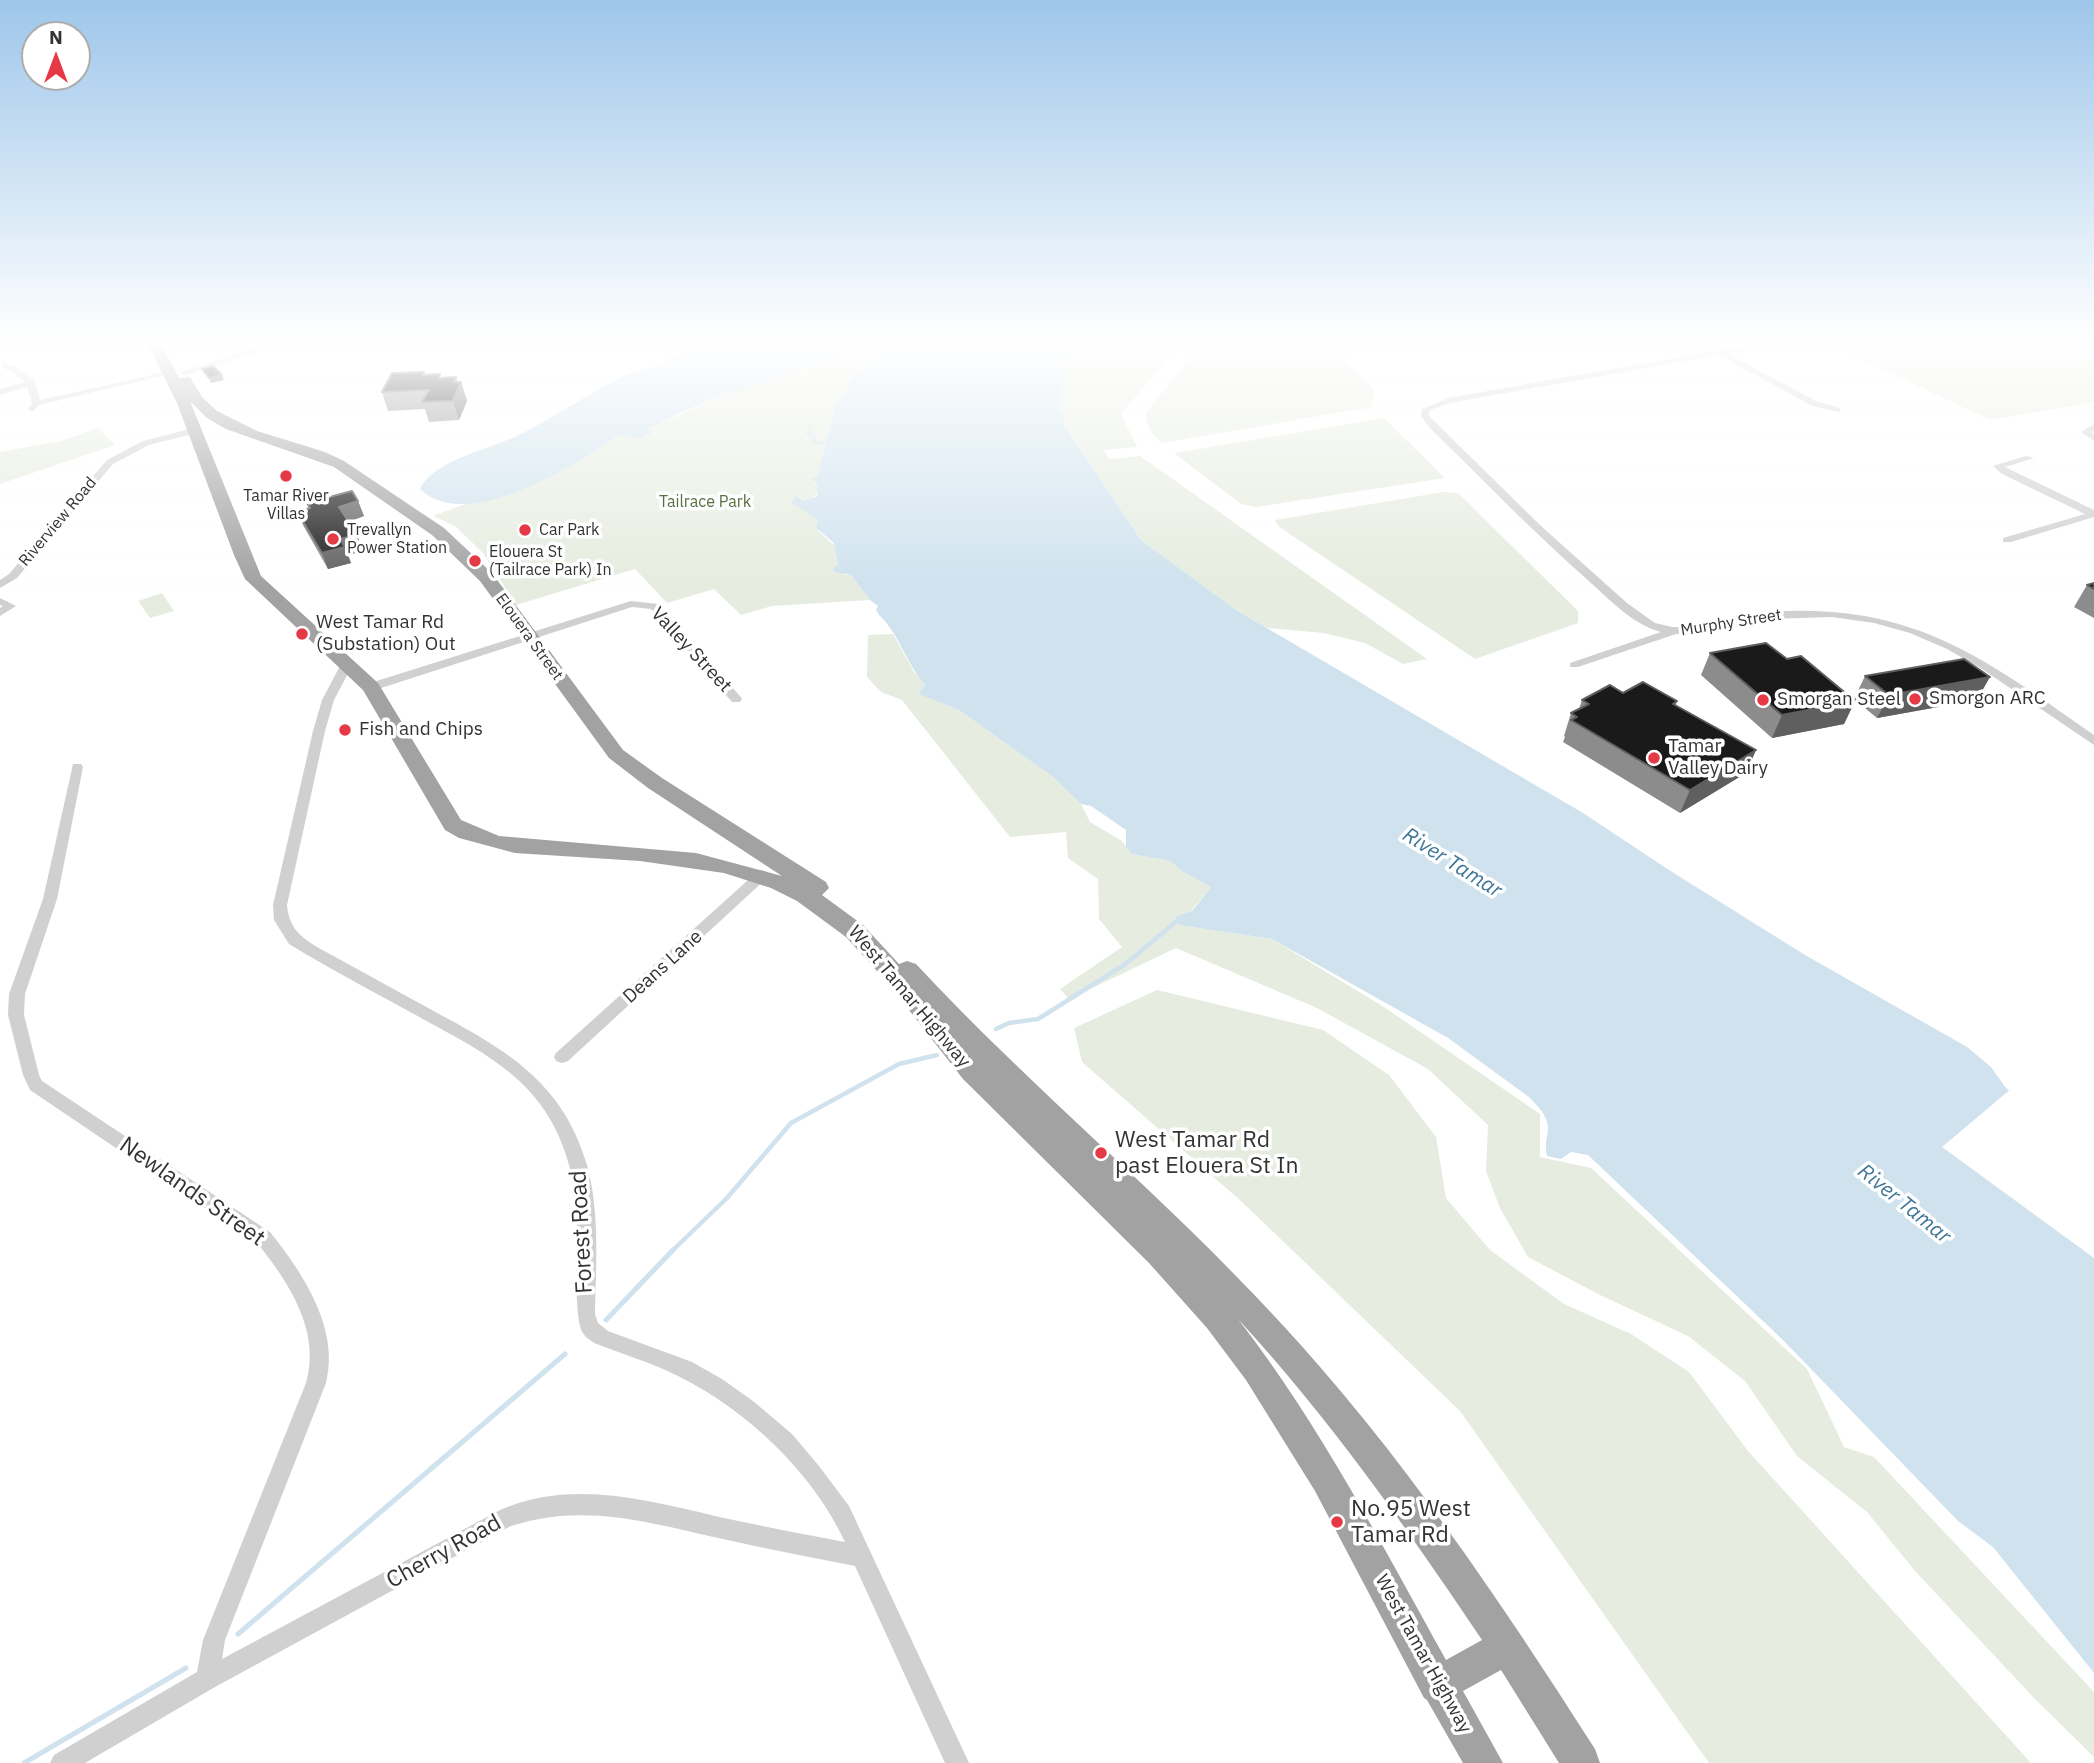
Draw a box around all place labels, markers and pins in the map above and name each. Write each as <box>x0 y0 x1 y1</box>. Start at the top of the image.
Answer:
marker: Tamar River Villas <box>278 468 294 484</box>
place label: Tamar River Villas <box>243 486 329 524</box>
place label: Trevallyn Power Station <box>347 520 447 558</box>
place label: Car Park <box>539 520 600 540</box>
marker: Car Park <box>517 522 533 538</box>
marker: Trevallyn Power Station <box>325 531 341 547</box>
place label: Elouera St (Tailrace Park) In <box>489 542 611 580</box>
marker: Elouera St (Tailrace Park) In <box>467 553 483 569</box>
place label: West Tamar Rd (Substation) Out <box>316 612 456 656</box>
marker: West Tamar Rd (Substation) Out <box>294 626 310 642</box>
place label: Smorgon ARC <box>1929 688 2046 710</box>
place label: Smorgan Steel <box>1777 689 1901 711</box>
marker: Smorgon ARC <box>1907 691 1923 707</box>
marker: Smorgan Steel <box>1755 692 1771 708</box>
place label: Fish and Chips <box>359 719 483 741</box>
marker: Fish and Chips <box>337 722 353 738</box>
place label: Tamar Valley Dairy <box>1668 736 1768 780</box>
marker: Tamar Valley Dairy <box>1646 750 1662 766</box>
place label: West Tamar Rd past Elouera St In <box>1115 1126 1299 1180</box>
marker: West Tamar Rd past Elouera St In <box>1093 1145 1109 1161</box>
place label: No.95 West Tamar Rd <box>1351 1495 1471 1549</box>
marker: No.95 West Tamar Rd <box>1329 1514 1345 1530</box>

